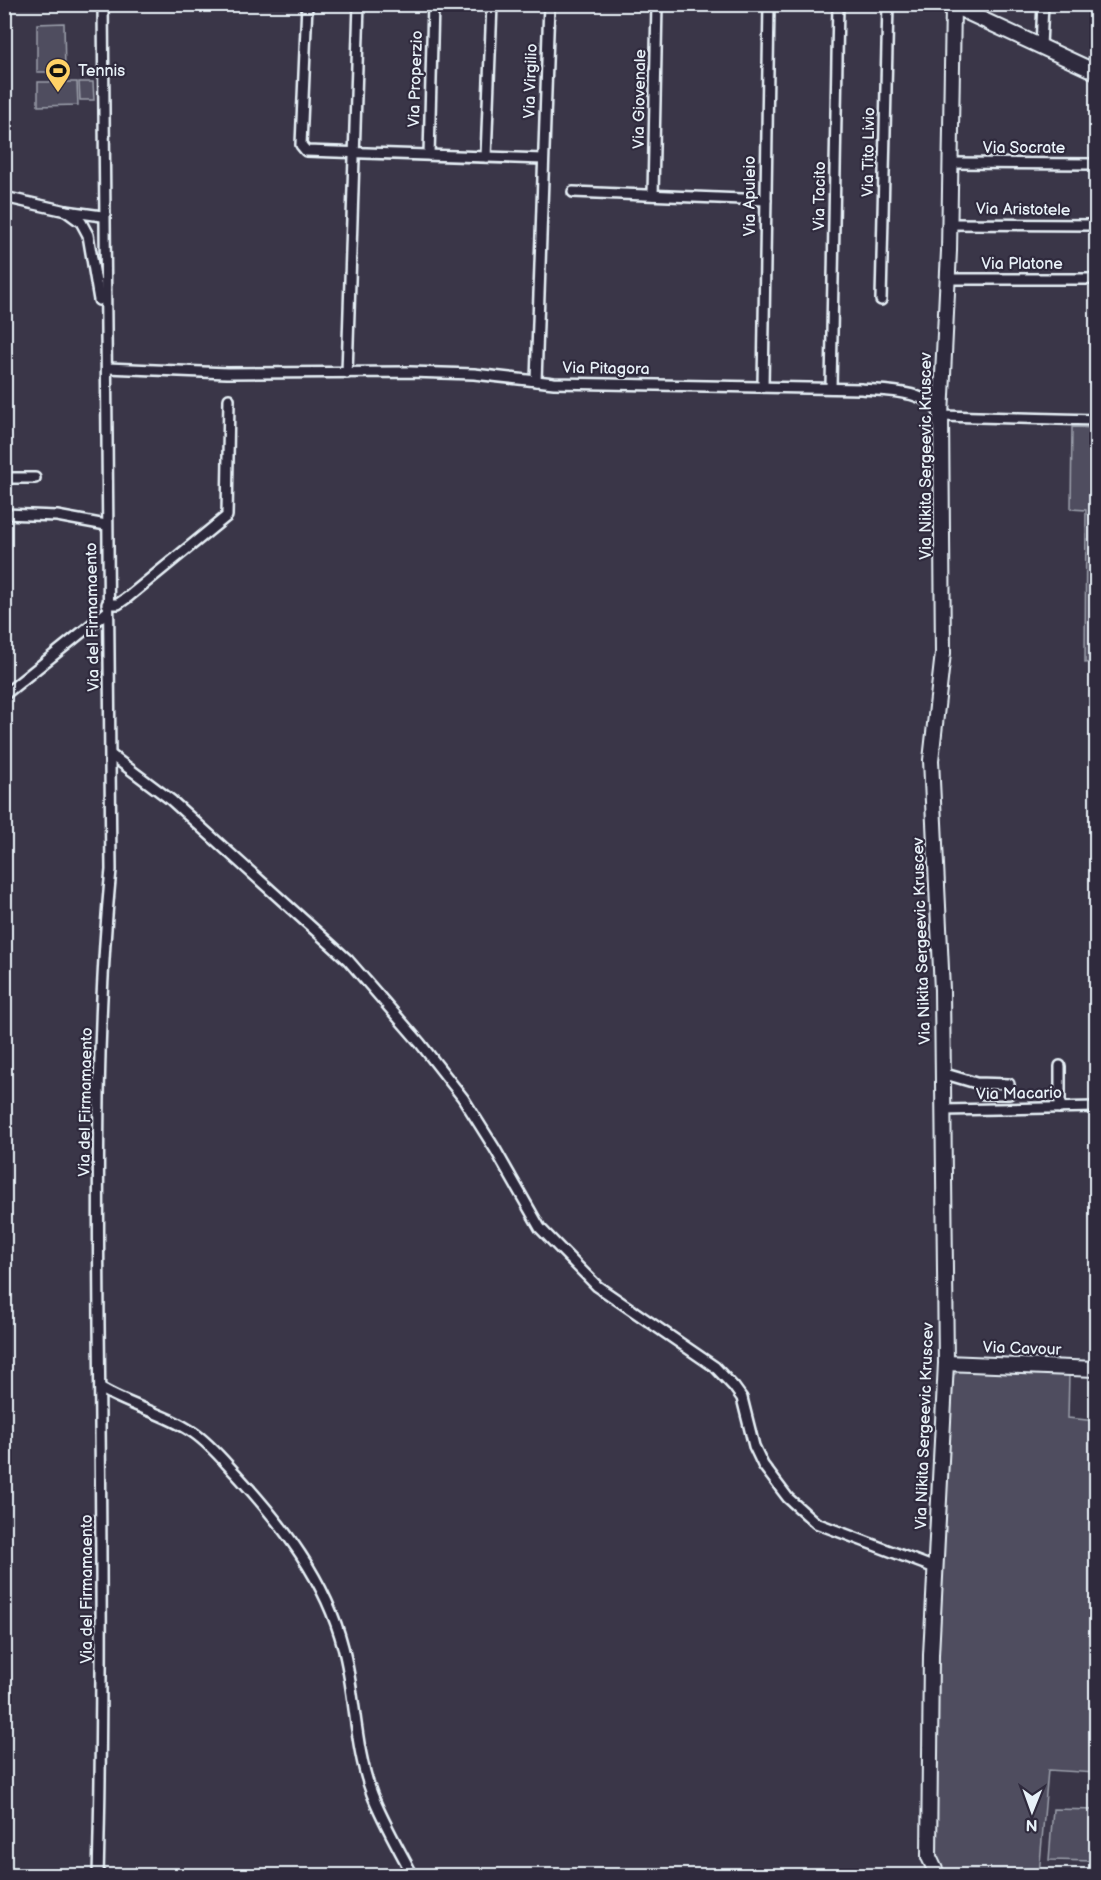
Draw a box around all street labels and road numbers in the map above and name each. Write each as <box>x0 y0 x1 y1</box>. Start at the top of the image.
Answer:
street label: Via Properzio <box>405 30 427 128</box>
street label: Via Virgilio <box>520 43 542 119</box>
street label: Via Giovenale <box>630 48 650 149</box>
street label: Via Tito Livio <box>859 107 879 197</box>
street label: Via Socrate <box>983 139 1066 158</box>
street label: Via Apuleio <box>741 156 760 236</box>
street label: Via Tacito <box>810 161 830 231</box>
street label: Via Aristotele <box>976 200 1071 220</box>
street label: Via Platone <box>981 255 1063 274</box>
street label: Via Nikita Sergeevic Kruscev <box>917 352 936 560</box>
street label: Via Pitagora <box>562 359 650 379</box>
street label: Via del Firmamaento <box>82 542 104 692</box>
street label: Via Nikita Sergeevic Kruscev <box>909 837 935 1045</box>
street label: Via del Firmamaento <box>75 1027 97 1177</box>
street label: Via Macario <box>976 1084 1062 1104</box>
street label: Via Nikita Sergeevic Kruscev <box>912 1322 938 1530</box>
street label: Via Cavour <box>982 1338 1062 1360</box>
street label: Via del Firmamaento <box>78 1514 97 1664</box>

